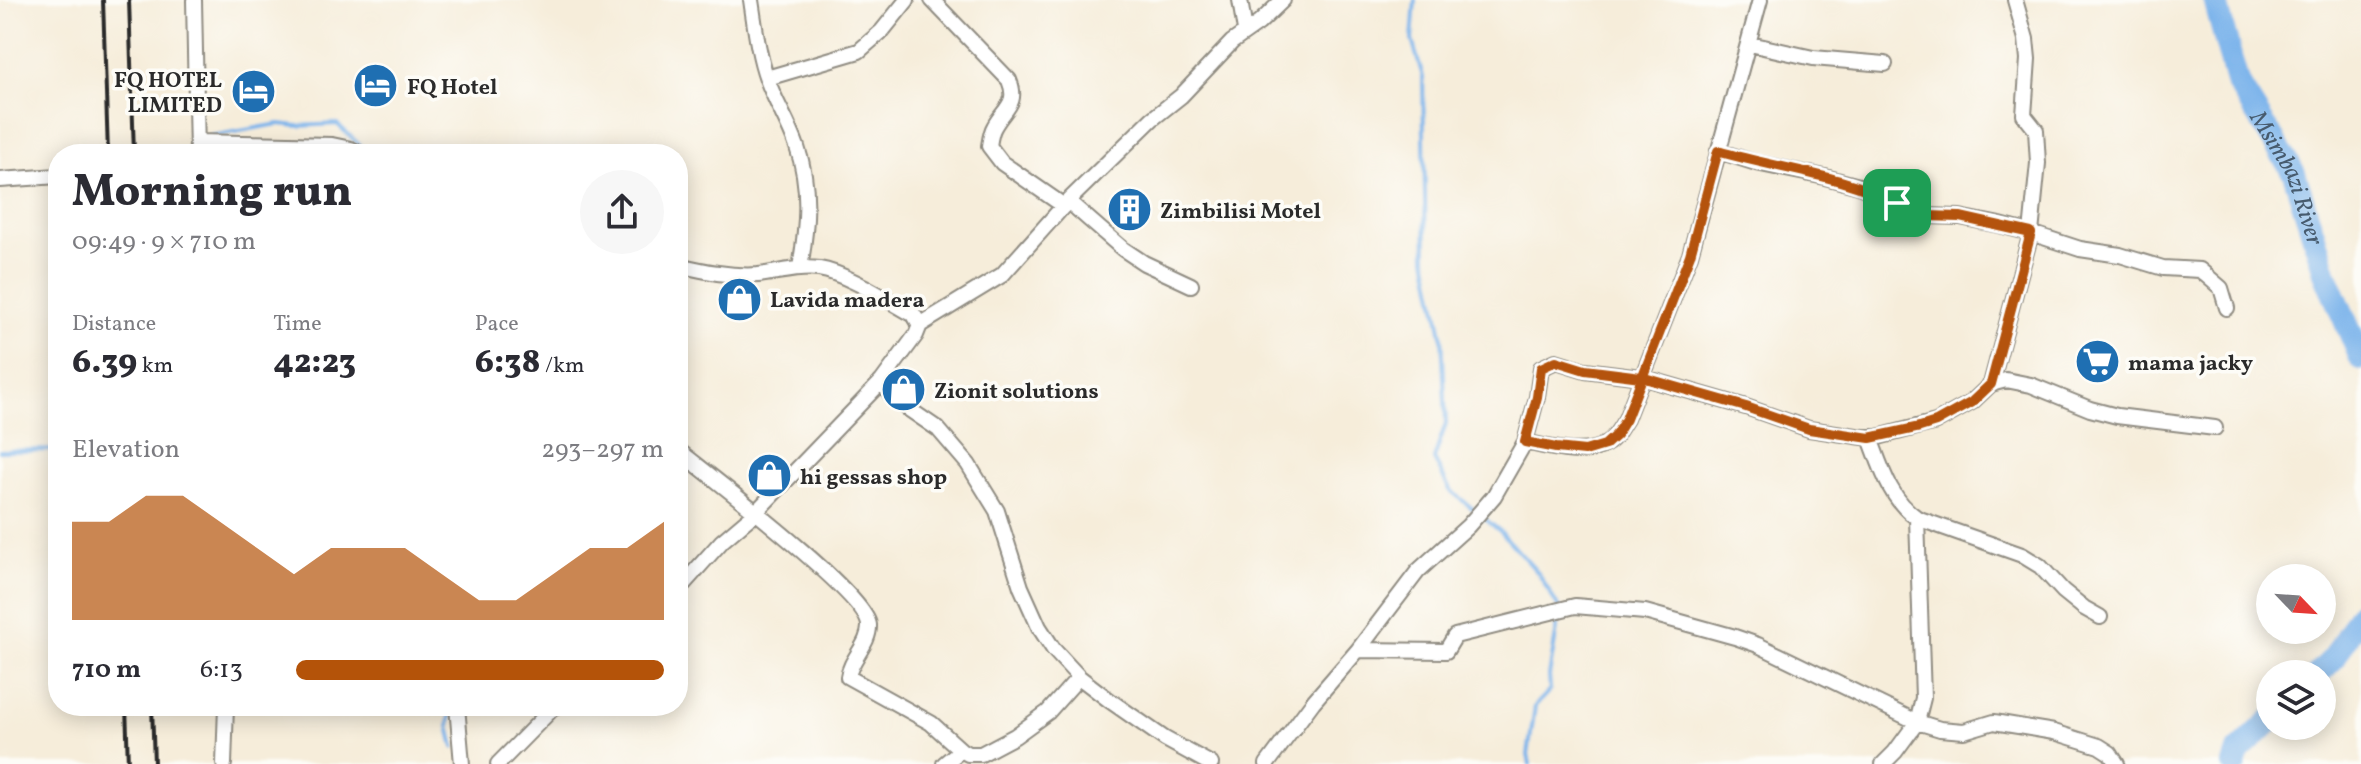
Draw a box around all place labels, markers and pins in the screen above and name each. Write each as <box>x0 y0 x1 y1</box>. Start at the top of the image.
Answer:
hotel icon: FQ Hotel <box>352 62 400 110</box>
place label: FQ HOTEL LIMITED <box>114 66 222 122</box>
hotel icon: FQ HOTEL LIMITED <box>229 68 277 116</box>
place label: FQ Hotel <box>407 73 497 104</box>
pin <box>1863 169 1931 237</box>
building icon: Zimbilisi Motel <box>1105 186 1153 234</box>
place label: Zimbilisi Motel <box>1160 197 1321 228</box>
shop icon: Lavida madera <box>715 275 763 323</box>
place label: Lavida madera <box>770 286 924 317</box>
supermarket icon: mama jacky <box>2073 338 2121 386</box>
place label: mama jacky <box>2128 349 2254 380</box>
shop icon: Zionit solutions <box>879 366 927 414</box>
place label: Zionit solutions <box>934 377 1099 408</box>
shop icon: hi gessas shop <box>745 452 793 500</box>
place label: hi gessas shop <box>800 463 947 494</box>

